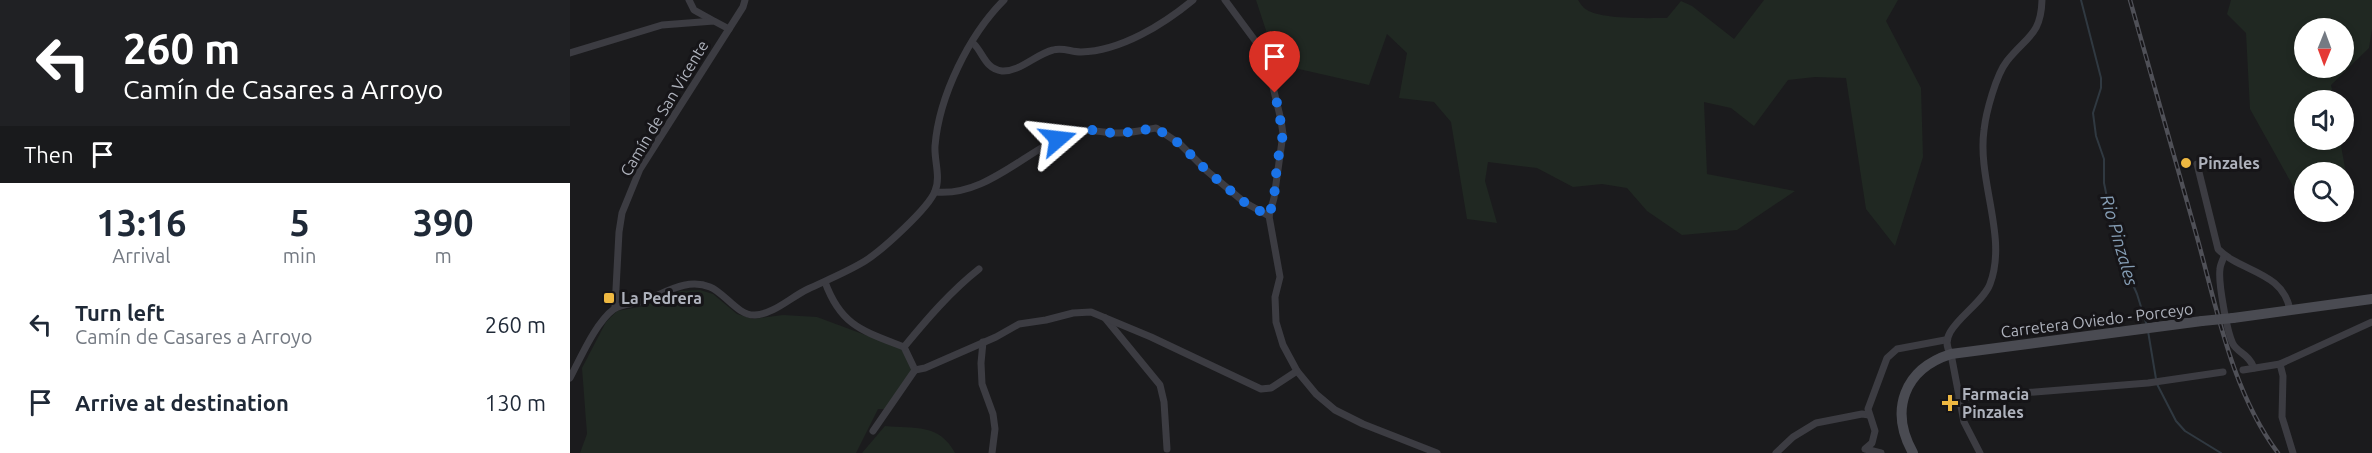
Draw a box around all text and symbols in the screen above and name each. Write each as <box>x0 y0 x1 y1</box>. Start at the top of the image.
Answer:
north arrow <box>2294 18 2354 78</box>
map controls <box>2294 18 2354 222</box>
icon: left <box>24 24 102 102</box>
text: 260 m <box>123 25 240 72</box>
pin <box>1249 31 1300 93</box>
street label: Camín de San Vicente <box>616 37 712 179</box>
icon: arrive <box>1258 40 1291 73</box>
text: Camín de Casares a Arroyo <box>123 74 443 104</box>
button: sound <box>2294 90 2354 150</box>
position arrow <box>1026 107 1090 171</box>
icon: arrive <box>86 138 119 171</box>
text: Then <box>24 142 74 167</box>
place label: Pinzales <box>2198 154 2260 172</box>
marker: Pinzales <box>2179 156 2193 170</box>
button: search <box>2294 162 2354 222</box>
water label: Rio Pinzales <box>2097 192 2143 288</box>
text: 13:16 <box>96 202 186 243</box>
text: 5 <box>289 202 310 243</box>
text: 390 <box>413 202 474 243</box>
text: Arrival <box>112 244 171 267</box>
text: min <box>283 244 316 267</box>
text: m <box>435 244 452 267</box>
place label: La Pedrera <box>621 289 702 307</box>
marker: La Pedrera <box>602 291 616 305</box>
street label: Carretera Oviedo - Porceyo <box>2000 299 2194 341</box>
text: Turn left <box>75 300 165 325</box>
icon: left <box>24 308 57 341</box>
text: 260 m <box>485 312 546 337</box>
text: Camín de Casares a Arroyo <box>75 325 312 348</box>
place label: Farmacia Pinzales <box>1962 385 2029 421</box>
icon: arrive <box>24 386 57 419</box>
text: Arrive at destination <box>75 390 289 415</box>
text: 130 m <box>485 390 546 415</box>
marker: Farmacia Pinzales <box>1943 396 1957 410</box>

